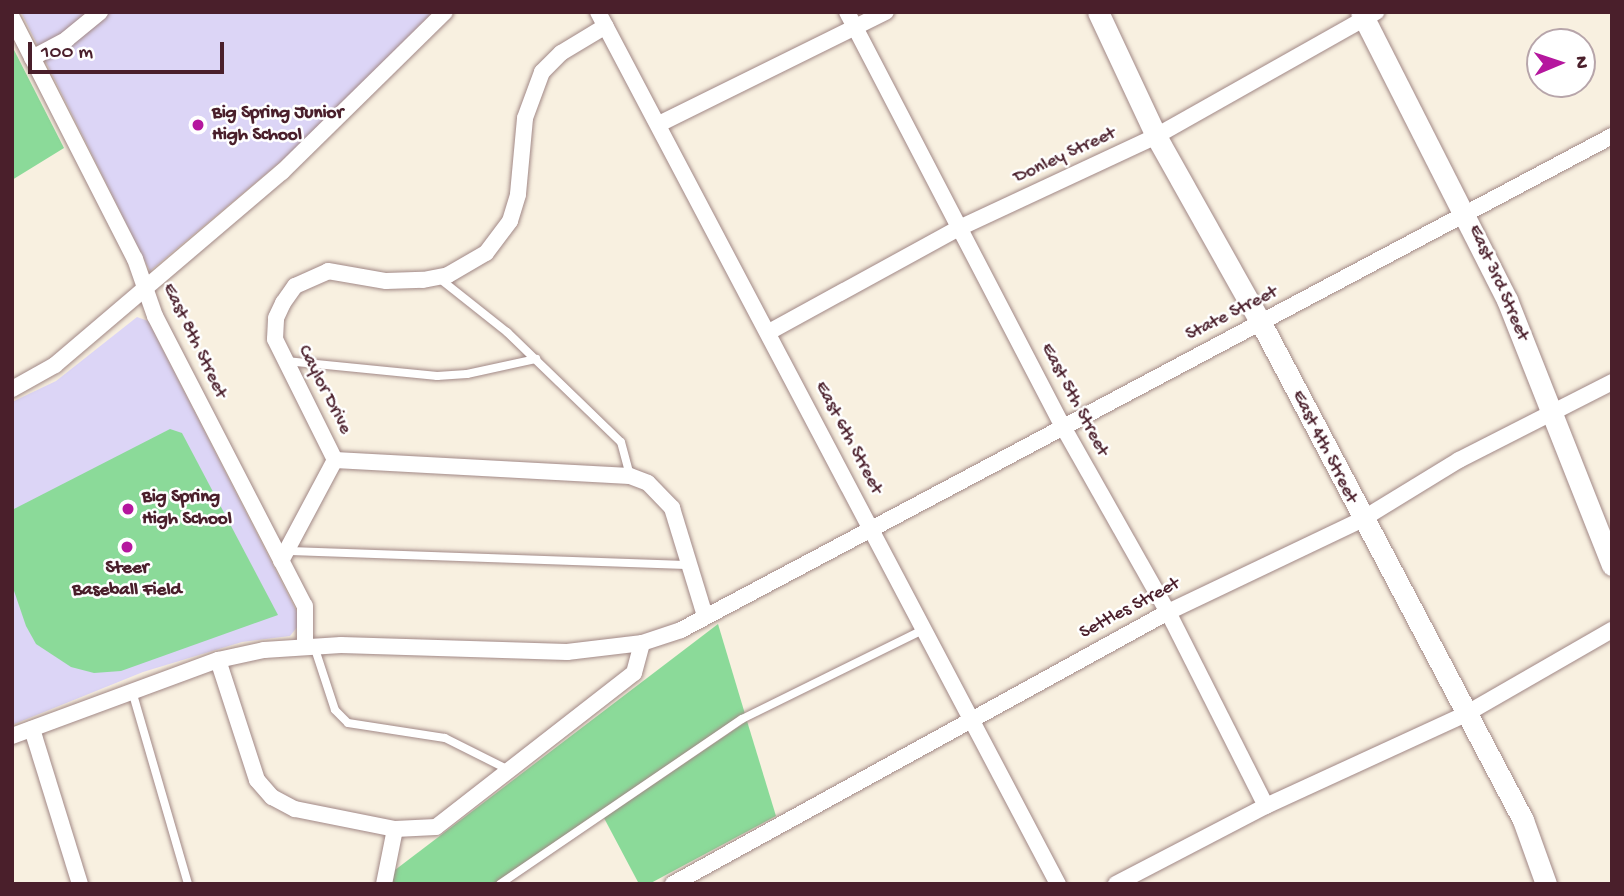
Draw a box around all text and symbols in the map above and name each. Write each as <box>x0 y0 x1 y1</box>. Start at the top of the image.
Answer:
scale bar <box>32 28 228 72</box>
north arrow <box>1526 28 1596 98</box>
text: 100 m <box>41 41 93 66</box>
text: N <box>1569 56 1592 69</box>
place label: Big Spring Junior High School <box>212 103 343 147</box>
marker: Big Spring Junior High School <box>190 117 206 133</box>
street label: Donley Street <box>1010 122 1120 190</box>
street label: East 3rd Street <box>1462 221 1534 345</box>
street label: East 8th Street <box>156 280 232 402</box>
street label: State Street <box>1182 281 1282 347</box>
street label: East 5th Street <box>1035 340 1113 460</box>
street label: Caylor Drive <box>292 342 356 438</box>
street label: East 6th Street <box>809 378 887 498</box>
street label: East 4th Street <box>1286 387 1362 507</box>
place label: Big Spring High School <box>142 487 232 531</box>
marker: Big Spring High School <box>120 501 136 517</box>
marker: Steer Baseball Field <box>119 539 135 555</box>
place label: Steer Baseball Field <box>72 558 182 602</box>
street label: Settles Street <box>1076 573 1184 645</box>

